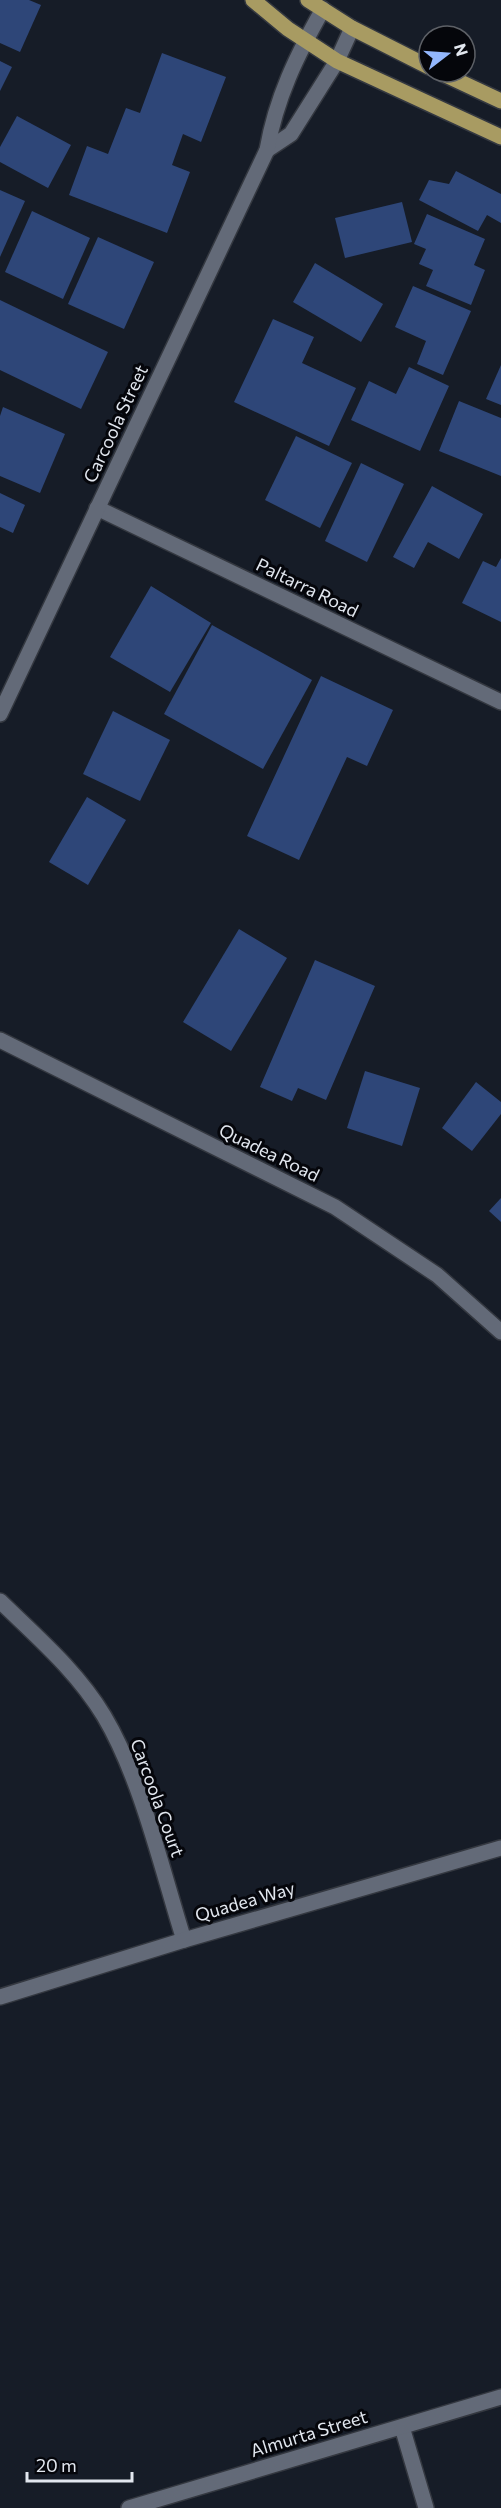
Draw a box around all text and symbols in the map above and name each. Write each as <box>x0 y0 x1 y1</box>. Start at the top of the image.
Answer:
north arrow <box>417 24 477 84</box>
text: N <box>451 41 473 58</box>
street label: Carcoola Street <box>78 361 152 486</box>
street label: Paltarra Road <box>253 553 362 621</box>
street label: Quadea Road <box>216 1118 323 1186</box>
street label: Carcoola Court <box>126 1736 190 1860</box>
street label: Quadea Way <box>192 1876 297 1926</box>
street label: Almurta Street <box>248 2405 370 2461</box>
scale bar <box>27 2445 132 2483</box>
text: 20 m <box>36 2454 77 2476</box>

